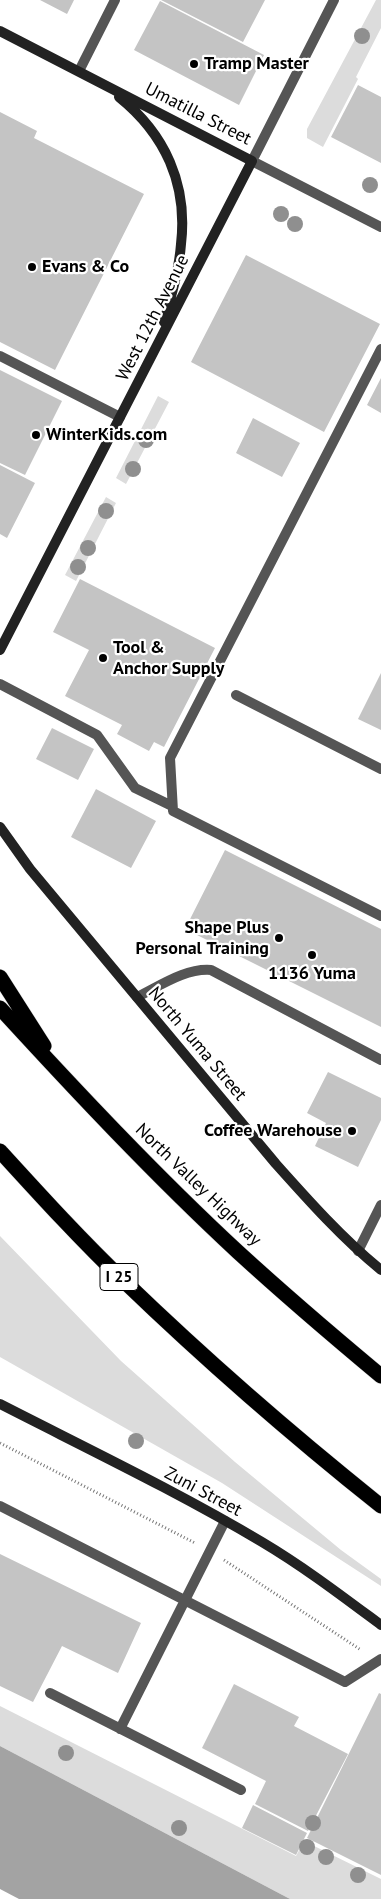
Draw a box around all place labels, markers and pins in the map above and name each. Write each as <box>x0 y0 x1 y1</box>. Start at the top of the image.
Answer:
place label: Tramp Master <box>204 53 309 75</box>
marker: Tramp Master <box>188 58 200 70</box>
place label: Evans & Co <box>42 256 129 278</box>
marker: Evans & Co <box>26 261 38 273</box>
place label: WinterKids.com <box>46 424 167 446</box>
marker: WinterKids.com <box>30 429 42 441</box>
place label: Tool & Anchor Supply <box>113 637 224 680</box>
marker: Tool & Anchor Supply <box>97 652 109 664</box>
place label: Shape Plus Personal Training <box>136 917 269 960</box>
marker: Shape Plus Personal Training <box>273 932 285 944</box>
marker: 1136 Yuma <box>306 949 318 961</box>
place label: 1136 Yuma <box>268 963 356 985</box>
place label: Coffee Warehouse <box>204 1120 342 1142</box>
marker: Coffee Warehouse <box>346 1125 358 1137</box>

